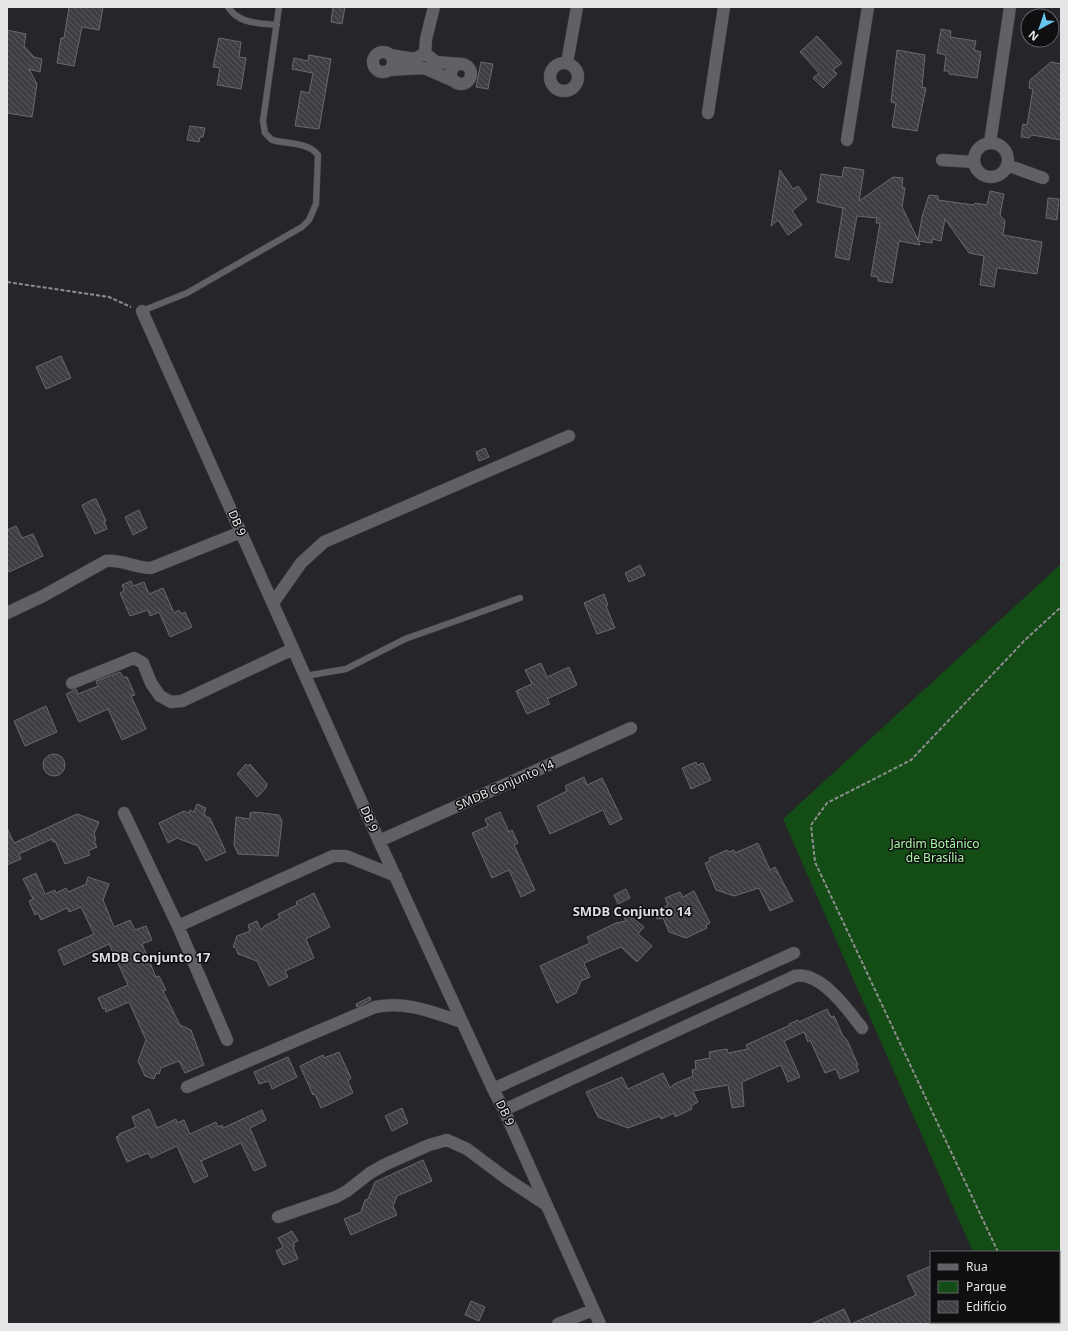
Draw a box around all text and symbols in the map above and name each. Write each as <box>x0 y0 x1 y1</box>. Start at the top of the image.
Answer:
north arrow <box>1020 8 1060 48</box>
text: N <box>1025 27 1042 45</box>
street label: DB 9 <box>224 507 251 539</box>
street label: SMDB Conjunto 14 <box>453 755 557 814</box>
street label: DB 9 <box>356 803 383 835</box>
park label: Jardim Botânico de Brasília <box>889 835 980 866</box>
district label: SMDB Conjunto 14 <box>573 902 692 920</box>
district label: SMDB Conjunto 17 <box>92 948 210 966</box>
street label: DB 9 <box>492 1097 519 1129</box>
legend <box>930 1251 1060 1323</box>
text: Rua <box>966 1258 988 1275</box>
text: Parque <box>966 1278 1007 1295</box>
text: Edifício <box>966 1298 1007 1315</box>

